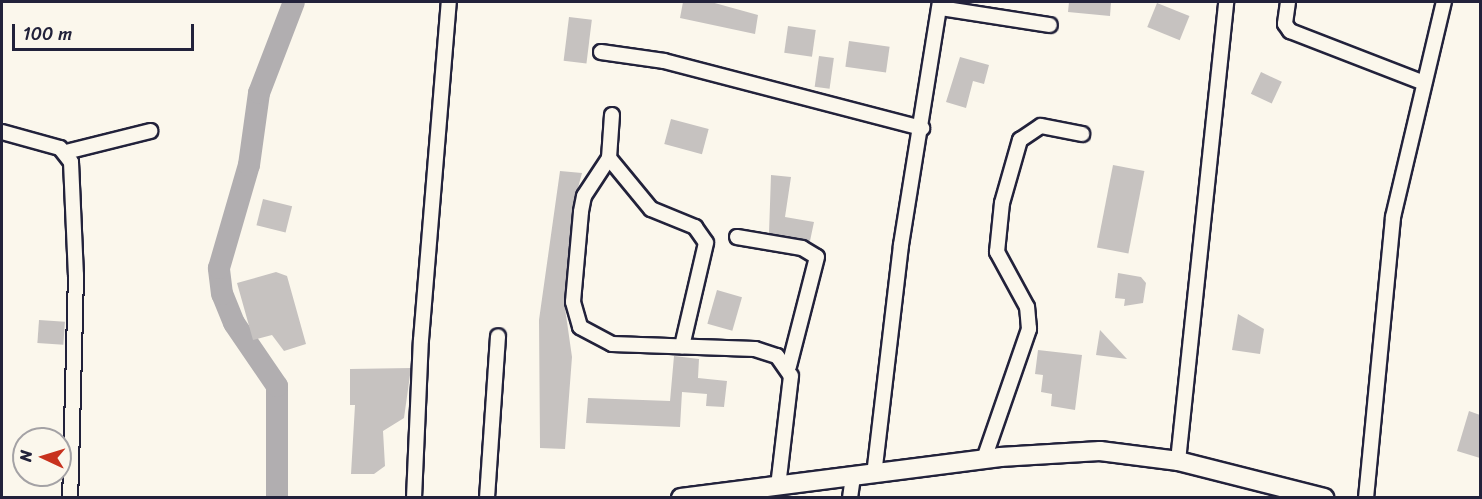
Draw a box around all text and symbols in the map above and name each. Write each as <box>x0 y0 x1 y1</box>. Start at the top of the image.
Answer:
scale bar <box>15 12 196 50</box>
text: 100 m <box>23 18 72 50</box>
north arrow <box>12 427 72 487</box>
text: N <box>11 449 40 462</box>

